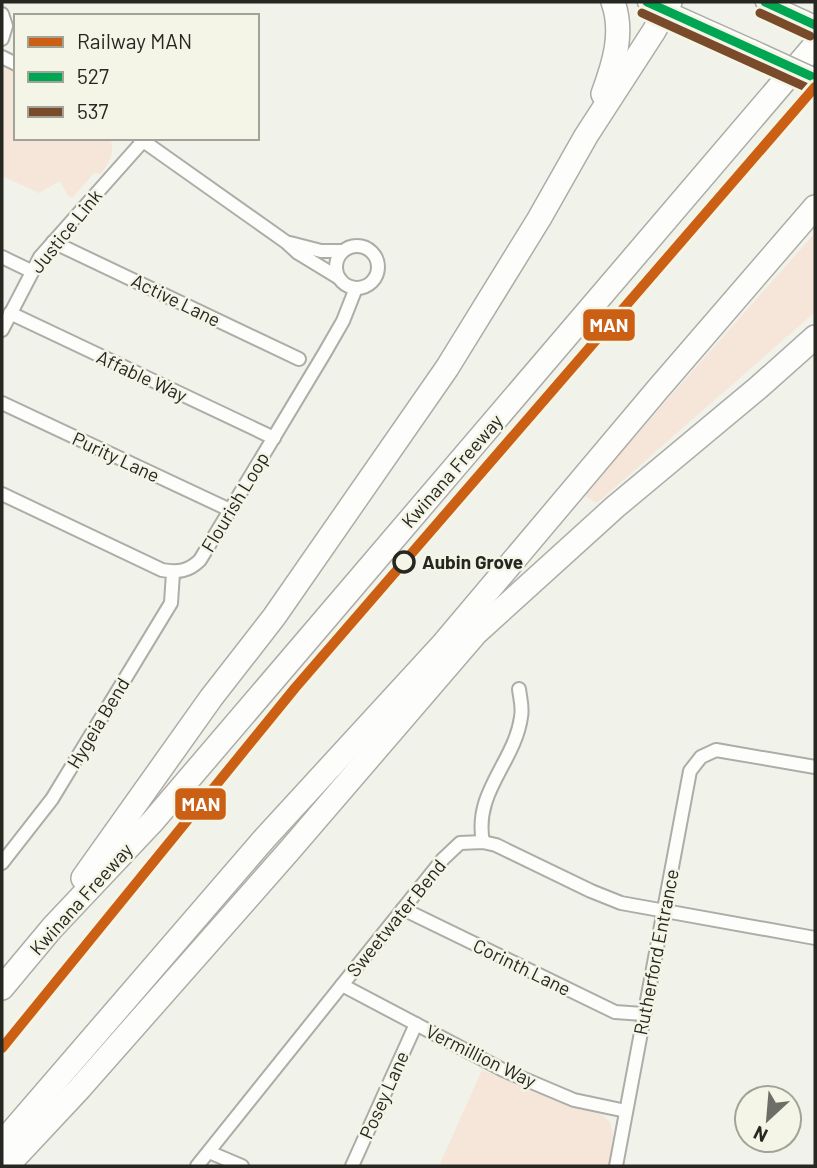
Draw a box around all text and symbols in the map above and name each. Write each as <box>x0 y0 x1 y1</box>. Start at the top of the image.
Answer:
legend <box>14 14 259 140</box>
text: Railway MAN <box>77 28 192 53</box>
text: 527 <box>77 63 109 88</box>
text: 537 <box>77 98 109 123</box>
street label: Justice Link <box>25 184 106 277</box>
street label: Active Lane <box>128 268 225 331</box>
line badge: MAN <box>582 308 636 342</box>
text: MAN <box>590 313 628 336</box>
street label: Affable Way <box>93 345 191 407</box>
street label: Kwinana Freeway <box>396 409 507 532</box>
street label: Purity Lane <box>69 426 163 487</box>
street label: Flourish Loop <box>196 448 273 556</box>
place label: Aubin Grove <box>422 550 523 573</box>
marker: Aubin Grove <box>393 551 415 573</box>
street label: Hygeia Bend <box>61 673 134 772</box>
line badge: MAN <box>174 787 227 821</box>
text: MAN <box>182 792 220 815</box>
street label: Kwinana Freeway <box>24 838 137 959</box>
street label: Sweetwater Bend <box>341 854 450 981</box>
street label: Rutherford Entrance <box>628 867 683 1037</box>
street label: Corinth Lane <box>470 933 575 1000</box>
street label: Vermillion Way <box>422 1019 540 1092</box>
street label: Posey Lane <box>354 1047 413 1142</box>
north arrow <box>733 1084 803 1154</box>
text: N <box>750 1122 771 1148</box>

